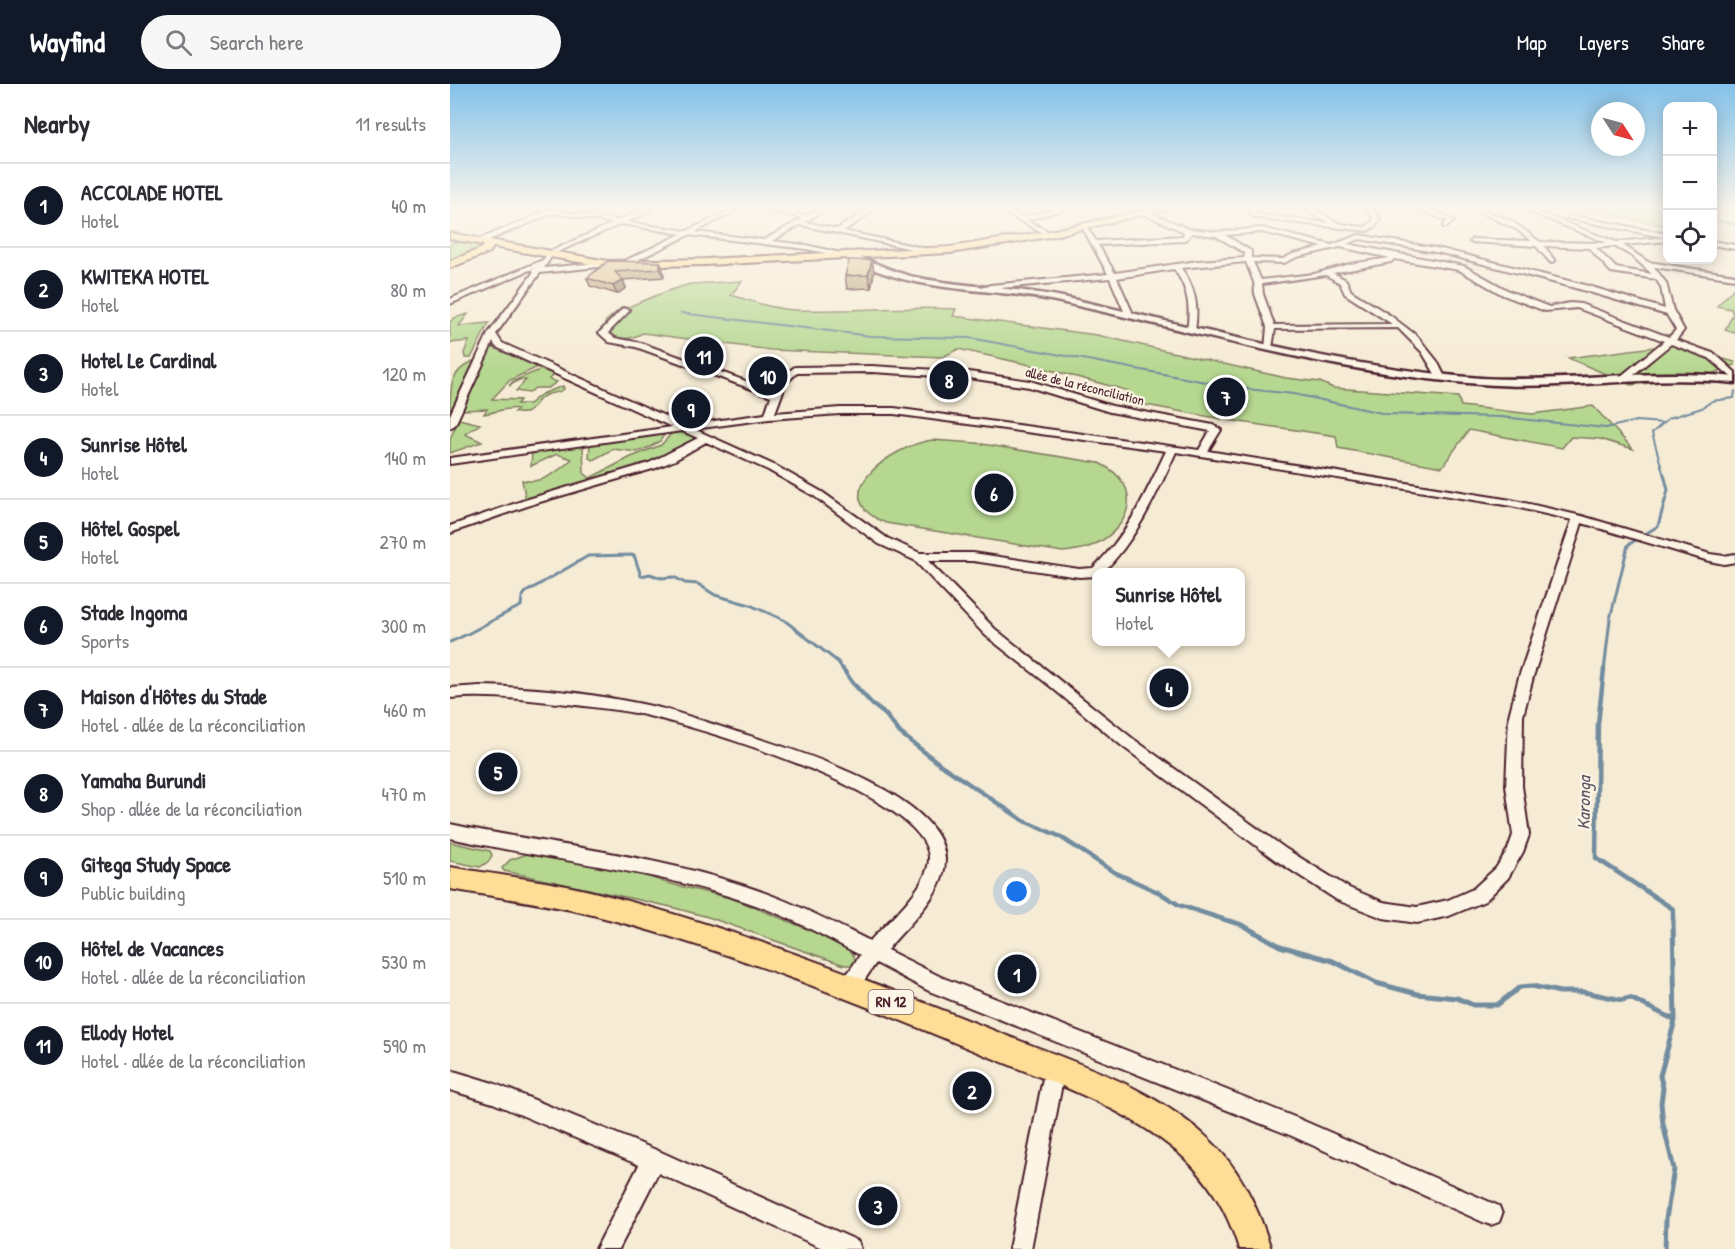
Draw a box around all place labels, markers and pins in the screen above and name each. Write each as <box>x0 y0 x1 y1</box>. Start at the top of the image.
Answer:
pin: 11 <box>684 334 724 378</box>
pin: 10 <box>748 354 788 398</box>
pin: 8 <box>930 358 968 402</box>
pin: 7 <box>1206 374 1246 420</box>
pin: 9 <box>672 386 710 432</box>
pin: 6 <box>974 470 1014 516</box>
pin: 4 <box>1150 666 1188 710</box>
pin: 5 <box>478 750 518 794</box>
pin: 1 <box>998 952 1036 996</box>
pin: 2 <box>952 1068 992 1114</box>
pin: 3 <box>858 1184 898 1228</box>

